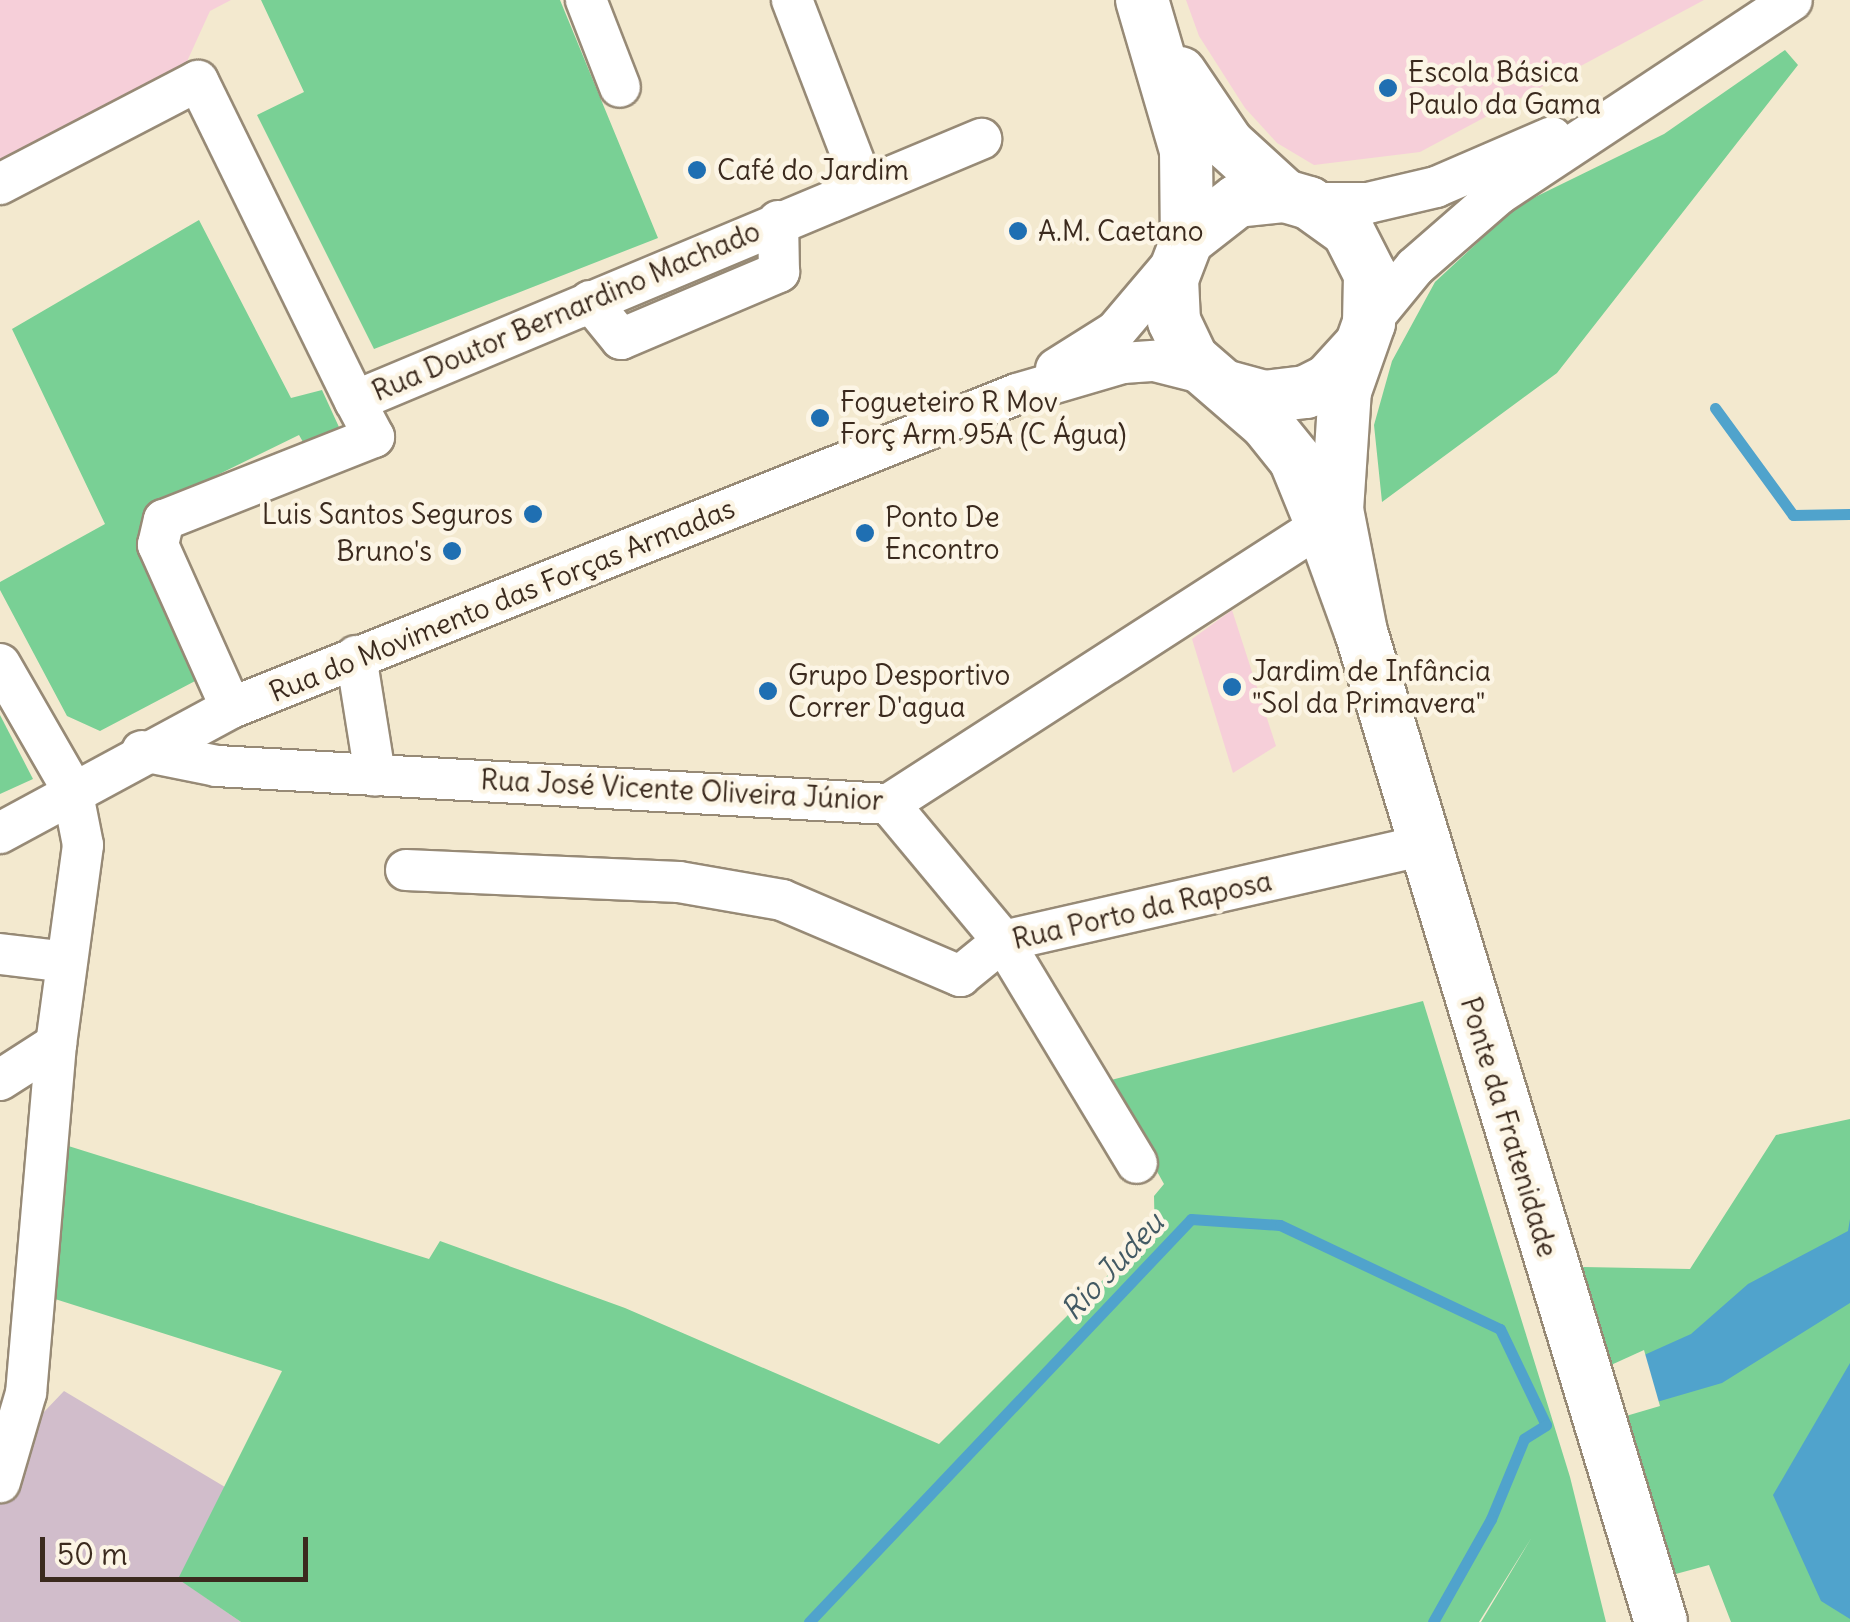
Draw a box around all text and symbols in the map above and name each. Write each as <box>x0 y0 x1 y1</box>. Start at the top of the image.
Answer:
place label: Escola Básica Paulo da Gama <box>1408 55 1601 121</box>
marker: Escola Básica Paulo da Gama <box>1377 77 1399 99</box>
place label: Café do Jardim <box>717 153 909 187</box>
marker: Café do Jardim <box>686 159 708 181</box>
street label: Rua Doutor Bernardino Machado <box>367 214 765 408</box>
place label: A.M. Caetano <box>1038 214 1203 248</box>
marker: A.M. Caetano <box>1007 220 1029 242</box>
place label: Fogueteiro R Mov Forç Arm 95A (C Água) <box>840 385 1126 451</box>
marker: Fogueteiro R Mov Forç Arm 95A (C Água) <box>809 407 831 429</box>
street label: Rua do Movimento das Forças Armadas <box>264 491 740 709</box>
place label: Luis Santos Seguros <box>262 497 513 531</box>
place label: Ponto De Encontro <box>885 500 1000 566</box>
marker: Luis Santos Seguros <box>522 503 544 525</box>
marker: Ponto De Encontro <box>854 522 876 544</box>
place label: Bruno's <box>336 534 432 568</box>
marker: Bruno's <box>441 540 463 562</box>
place label: Jardim de Infância "Sol da Primavera" <box>1252 654 1491 720</box>
place label: Grupo Desportivo Correr D'agua <box>788 658 1010 724</box>
marker: Jardim de Infância "Sol da Primavera" <box>1221 676 1243 698</box>
marker: Grupo Desportivo Correr D'agua <box>757 680 779 702</box>
street label: Rua José Vicente Oliveira Júnior <box>480 763 884 817</box>
street label: Rua Porto da Raposa <box>1009 864 1275 956</box>
street label: Ponte da Fratenidade <box>1453 993 1565 1261</box>
water label: Rio Judeu <box>1053 1205 1171 1327</box>
scale bar <box>45 1517 312 1579</box>
text: 50 m <box>57 1535 127 1573</box>

